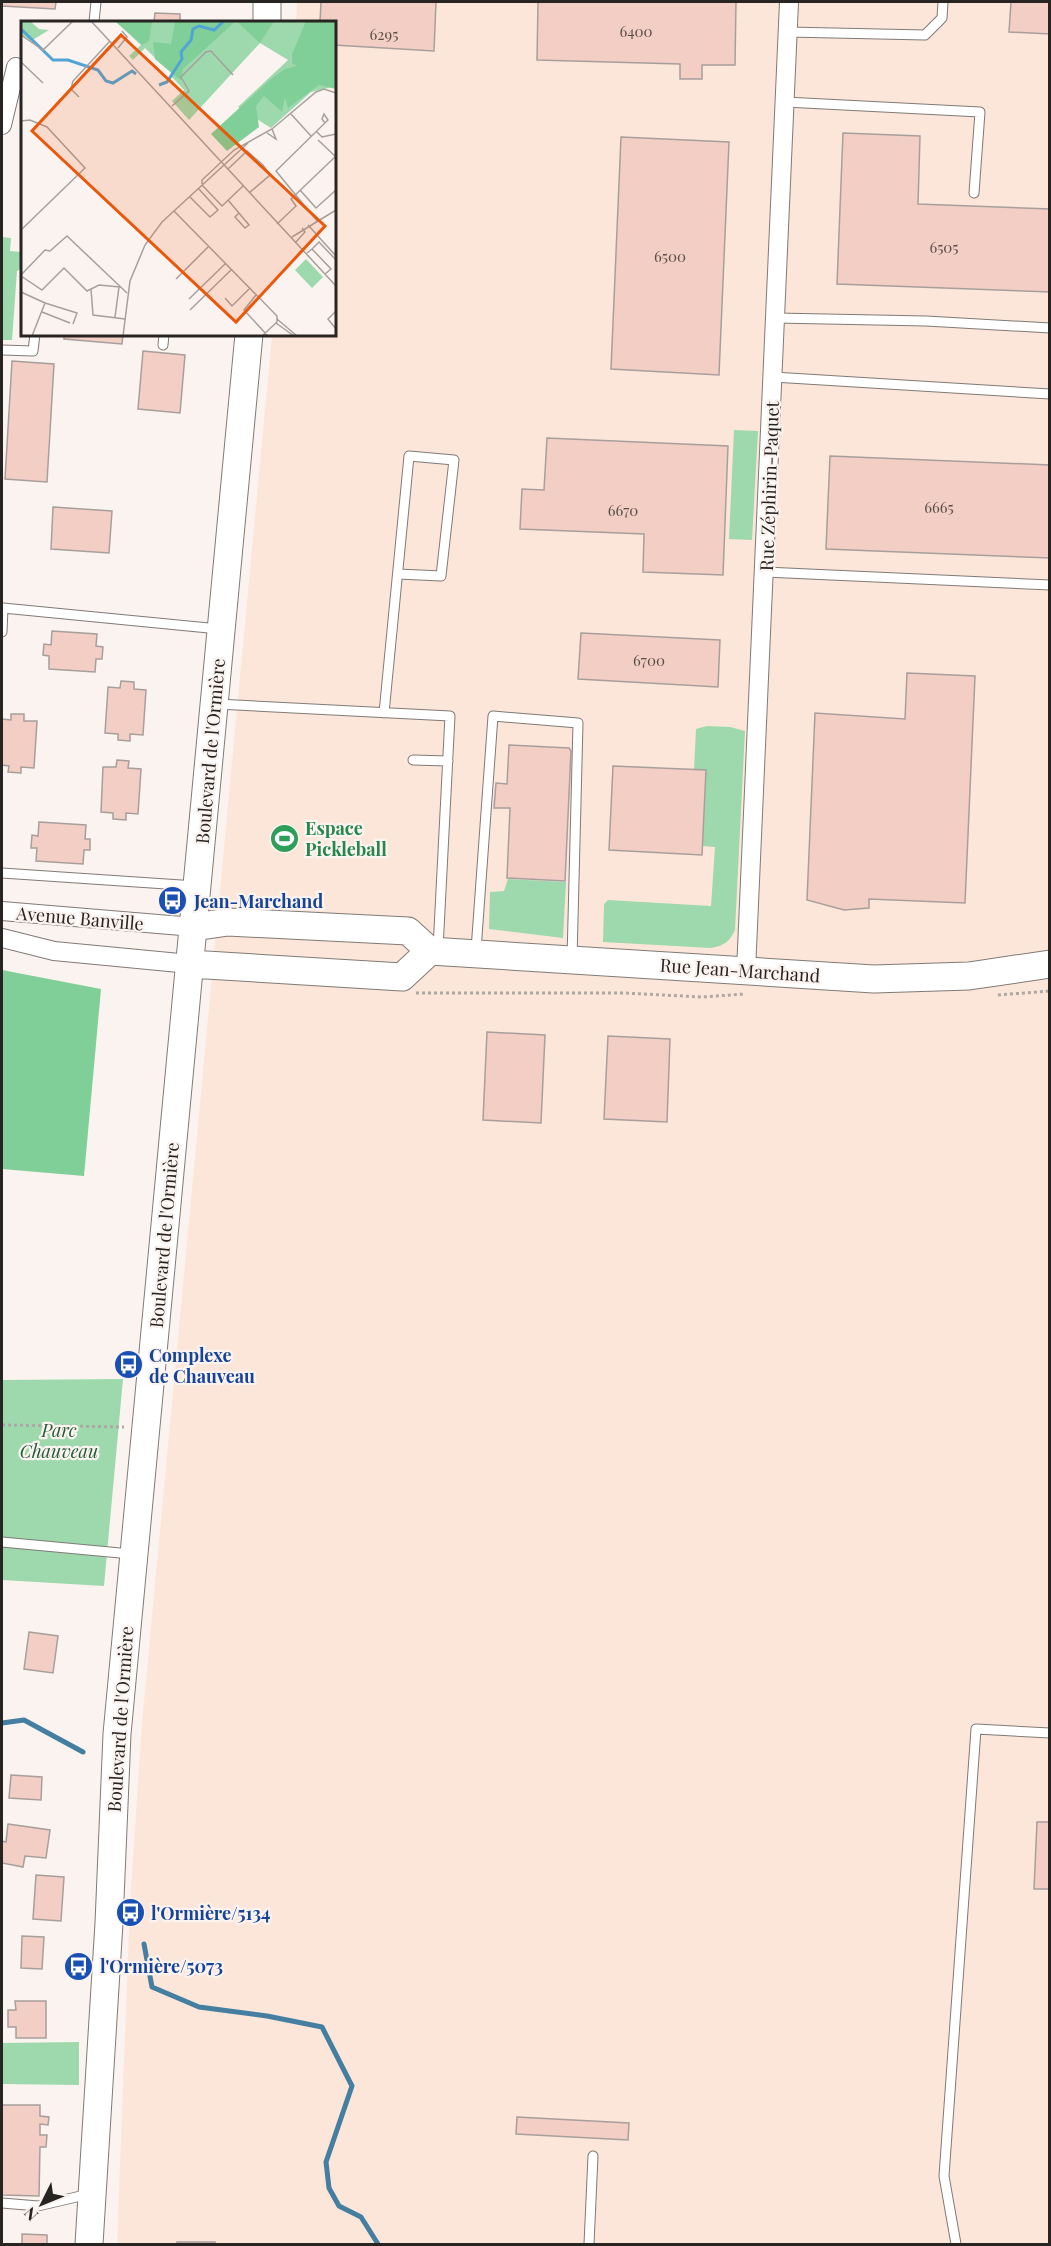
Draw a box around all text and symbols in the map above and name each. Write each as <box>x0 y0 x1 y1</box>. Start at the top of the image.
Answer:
inset map <box>21 21 336 336</box>
house number: 6400 <box>619 21 653 41</box>
house number: 6295 <box>370 24 398 44</box>
house number: 6505 <box>929 237 959 257</box>
house number: 6500 <box>654 246 686 266</box>
street label: Rue Zéphirin-Paquet <box>754 400 784 571</box>
house number: 6665 <box>924 497 954 517</box>
house number: 6670 <box>608 500 638 520</box>
house number: 6700 <box>633 650 665 670</box>
street label: Boulevard de l'Ormière <box>190 657 230 845</box>
place label: Espace Pickleball <box>305 816 387 861</box>
sports icon: Espace Pickleball <box>268 822 300 854</box>
bus stop icon: Jean-Marchand <box>157 885 189 917</box>
place label: Jean-Marchand <box>193 889 323 913</box>
street label: Avenue Banville <box>14 900 145 936</box>
street label: Rue Jean-Marchand <box>659 952 821 988</box>
street label: Boulevard de l'Ormière <box>144 1141 184 1329</box>
place label: Complexe de Chauveau <box>149 1343 255 1388</box>
bus stop icon: Complexe de Chauveau <box>112 1349 144 1381</box>
park label: Parc Chauveau <box>20 1418 98 1463</box>
street label: Boulevard de l'Ormière <box>102 1625 138 1813</box>
bus stop icon: l'Ormière/5134 <box>114 1897 146 1929</box>
place label: l'Ormière/5134 <box>151 1901 271 1925</box>
bus stop icon: l'Ormière/5073 <box>63 1950 95 1982</box>
place label: l'Ormière/5073 <box>100 1954 223 1978</box>
north arrow <box>12 2174 72 2234</box>
text: N <box>19 2203 42 2226</box>

